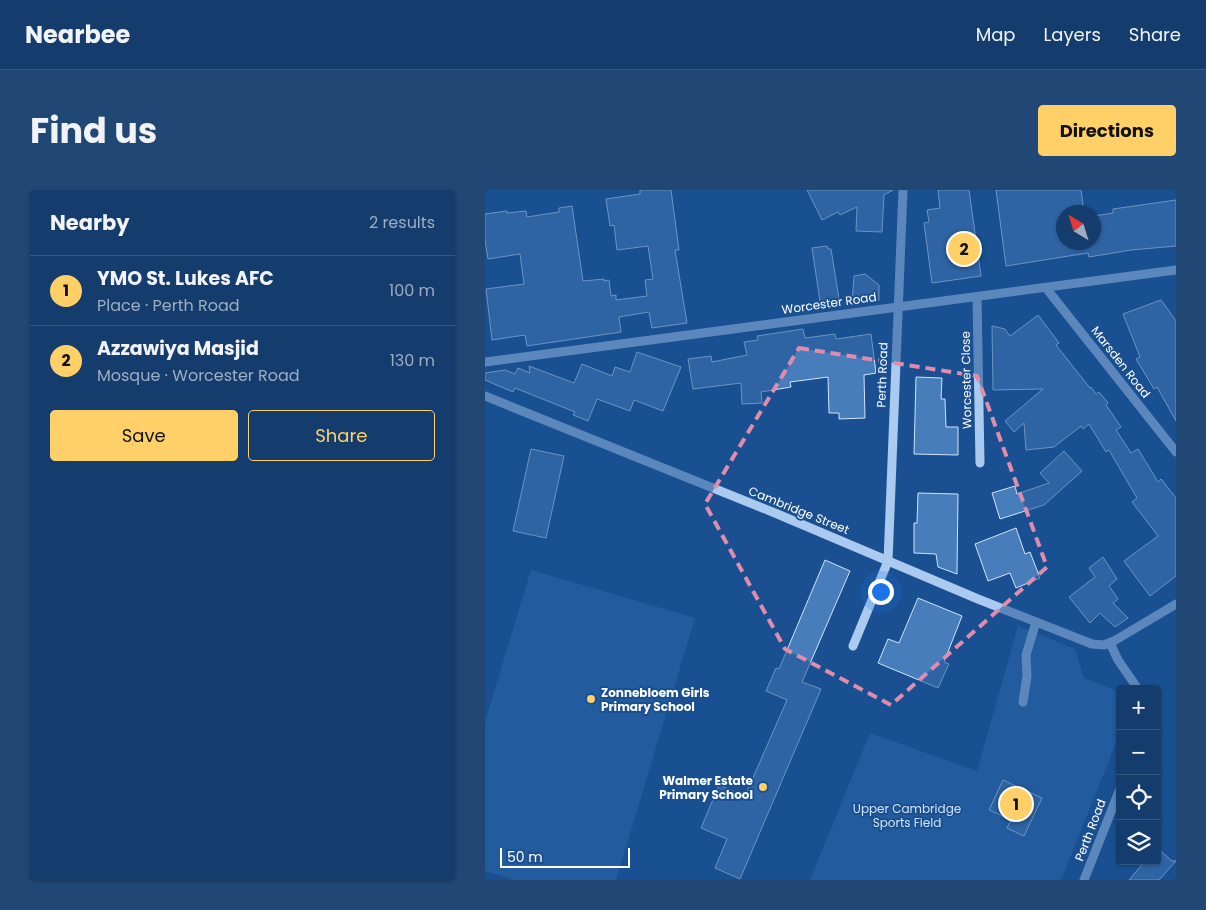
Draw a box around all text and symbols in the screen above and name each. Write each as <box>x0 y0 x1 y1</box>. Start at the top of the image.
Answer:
text: Nearbee <box>25 18 130 51</box>
text: Map <box>976 22 1016 47</box>
text: Layers <box>1044 22 1101 47</box>
text: Share <box>1129 22 1181 47</box>
button: Directions <box>1038 105 1176 156</box>
text: Find us <box>30 106 157 155</box>
north arrow <box>1056 205 1101 250</box>
text: Nearby <box>50 208 130 237</box>
text: 2 results <box>369 211 435 234</box>
pin: 2 <box>948 230 980 268</box>
text: YMO St. Lukes AFC <box>97 265 274 292</box>
text: 1 <box>63 279 69 302</box>
text: 100 m <box>389 279 435 302</box>
street label: Worcester Road <box>781 288 877 318</box>
text: Place · Perth Road <box>97 294 240 317</box>
street label: Marsden Road <box>1088 323 1154 401</box>
street label: Worcester Close <box>957 331 975 429</box>
text: Azzawiya Masjid <box>97 335 259 362</box>
street label: Perth Road <box>872 342 892 408</box>
text: 2 <box>61 349 71 372</box>
text: 130 m <box>390 349 435 372</box>
text: Mosque · Worcester Road <box>97 364 300 387</box>
button: Save <box>50 410 238 461</box>
button: Share <box>248 410 435 461</box>
street label: Cambridge Street <box>746 482 852 538</box>
your location <box>868 579 894 605</box>
place label: Zonnebloem Girls Primary School <box>601 684 710 715</box>
map controls <box>1116 685 1161 865</box>
button: + <box>1116 685 1161 730</box>
marker: Zonnebloem Girls Primary School <box>585 693 597 705</box>
button: − <box>1116 730 1161 775</box>
place label: Walmer Estate Primary School <box>659 772 754 803</box>
button: locate <box>1116 775 1161 820</box>
marker: Walmer Estate Primary School <box>757 781 769 793</box>
pin: 1 <box>1000 785 1032 823</box>
street label: Perth Road <box>1070 796 1110 864</box>
park label: Upper Cambridge Sports Field <box>853 800 961 831</box>
button: layers <box>1116 820 1161 865</box>
scale bar <box>500 845 630 868</box>
text: 50 m <box>507 847 543 867</box>

